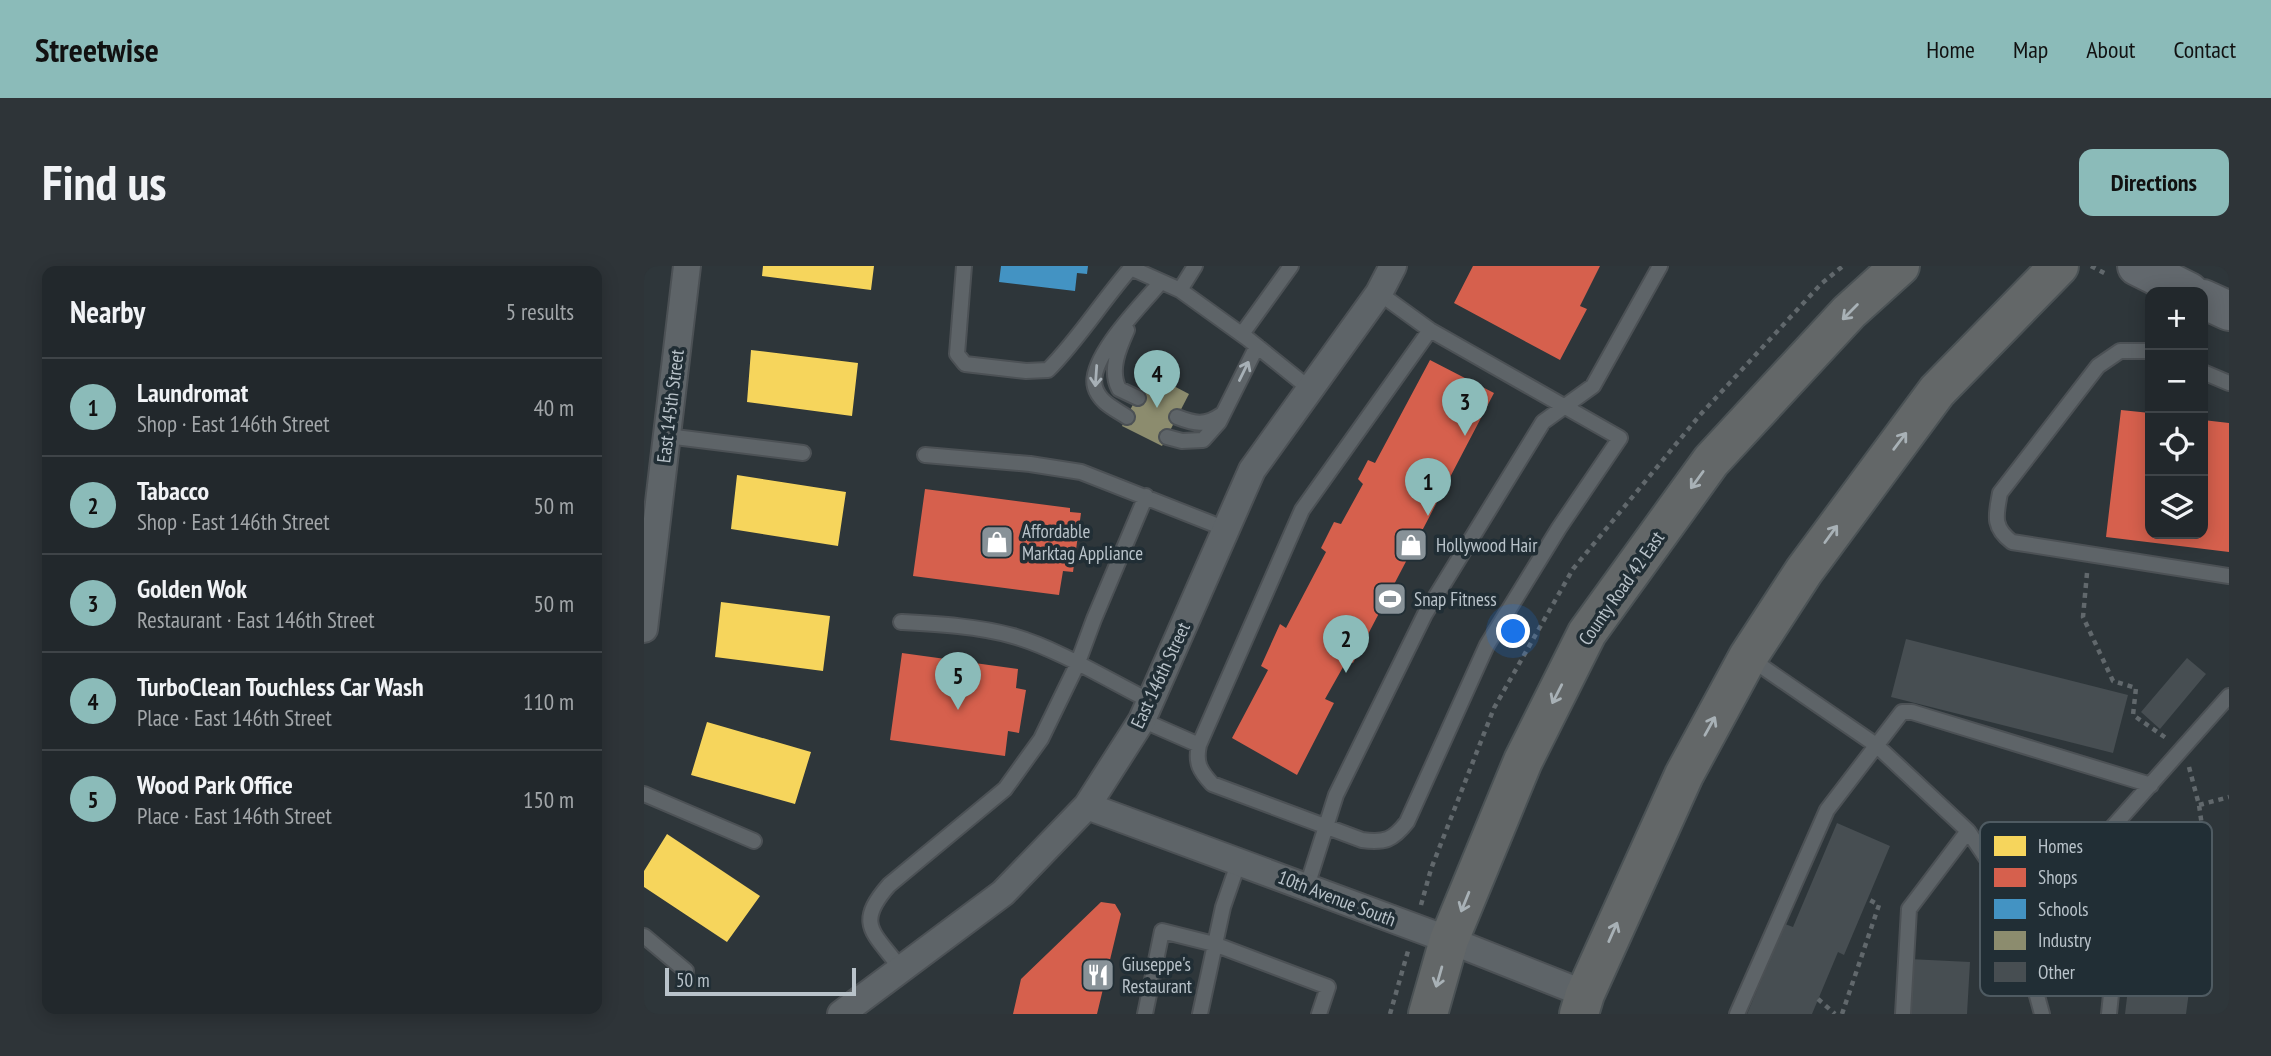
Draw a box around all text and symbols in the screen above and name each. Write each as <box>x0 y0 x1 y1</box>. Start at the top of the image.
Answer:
text: Streetwise <box>35 28 159 71</box>
text: Home <box>1926 34 1975 65</box>
text: Map <box>2013 34 2048 65</box>
text: About <box>2086 34 2135 65</box>
text: Contact <box>2173 34 2236 65</box>
button: Directions <box>2079 149 2229 216</box>
text: Find us <box>42 150 166 214</box>
map controls <box>2145 287 2208 539</box>
button: + <box>2145 287 2208 350</box>
text: Nearby <box>70 292 145 331</box>
text: 5 results <box>506 297 574 326</box>
one-way arrow <box>1842 304 1859 321</box>
street label: East 145th Street <box>651 347 689 464</box>
pin: 4 <box>1134 350 1180 408</box>
button: − <box>2145 350 2208 413</box>
one-way arrow <box>1238 361 1252 382</box>
one-way arrow <box>1089 364 1102 387</box>
text: Laundromat <box>137 376 248 409</box>
pin: 3 <box>1442 378 1488 436</box>
text: 1 <box>88 393 99 422</box>
text: 40 m <box>533 393 574 422</box>
text: Shop · East 146th Street <box>137 409 330 438</box>
button: locate <box>2145 413 2208 476</box>
one-way arrow <box>1892 432 1907 451</box>
pin: 1 <box>1405 458 1451 516</box>
one-way arrow <box>1690 471 1705 490</box>
text: Tabacco <box>137 474 209 507</box>
button: layers <box>2145 476 2208 539</box>
text: 2 <box>88 491 99 520</box>
text: 50 m <box>533 491 574 520</box>
text: Shop · East 146th Street <box>137 507 330 536</box>
place label: Affordable Marktag Appliance <box>1022 519 1143 565</box>
shop icon: Affordable Marktag Appliance <box>978 523 1016 561</box>
one-way arrow <box>1824 525 1838 544</box>
shop icon: Hollywood Hair <box>1392 526 1430 564</box>
street label: County Road 42 East <box>1573 526 1670 650</box>
place label: Hollywood Hair <box>1436 533 1538 557</box>
text: Golden Wok <box>137 572 247 605</box>
sports icon: Snap Fitness <box>1371 580 1409 618</box>
place label: Snap Fitness <box>1414 587 1497 611</box>
text: 3 <box>88 589 99 618</box>
text: 50 m <box>533 589 574 618</box>
text: Restaurant · East 146th Street <box>137 605 375 634</box>
your location <box>1496 614 1530 648</box>
pin: 2 <box>1323 615 1369 673</box>
street label: East 146th Street <box>1125 618 1195 732</box>
pin: 5 <box>935 652 981 710</box>
text: TurboClean Touchless Car Wash <box>137 670 424 703</box>
one-way arrow <box>1549 683 1563 704</box>
text: 4 <box>88 687 99 716</box>
text: 110 m <box>523 687 574 716</box>
text: Place · East 146th Street <box>137 703 332 732</box>
one-way arrow <box>1704 716 1717 737</box>
text: Wood Park Office <box>137 768 293 801</box>
text: 5 <box>88 785 99 814</box>
text: 150 m <box>523 785 574 814</box>
text: Place · East 146th Street <box>137 801 332 830</box>
legend <box>1980 822 2212 996</box>
text: Homes <box>2038 834 2083 858</box>
street label: 10th Avenue South <box>1275 864 1399 932</box>
text: Shops <box>2038 865 2077 889</box>
one-way arrow <box>1458 891 1471 912</box>
text: Schools <box>2038 897 2089 921</box>
one-way arrow <box>1607 922 1620 943</box>
text: Industry <box>2038 928 2092 952</box>
place label: Giuseppe's Restaurant <box>1122 952 1193 998</box>
restaurant icon: Giuseppe's Restaurant <box>1079 956 1117 994</box>
text: Other <box>2038 960 2076 984</box>
scale bar <box>665 965 856 997</box>
one-way arrow <box>1431 966 1444 988</box>
text: 50 m <box>676 968 710 992</box>

